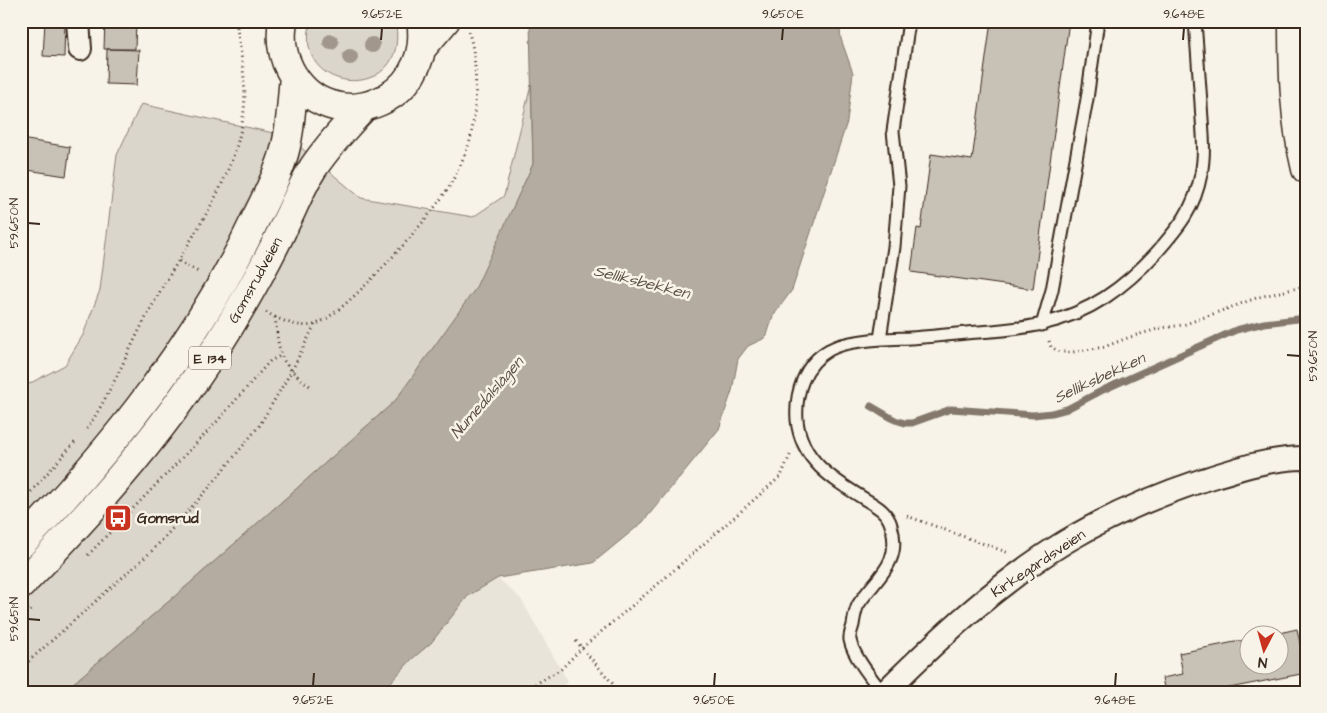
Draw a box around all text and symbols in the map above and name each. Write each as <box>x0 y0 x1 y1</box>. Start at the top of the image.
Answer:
text: 9.652°E <box>361 6 403 23</box>
text: 9.650°E <box>762 6 804 23</box>
text: 9.648°E <box>1163 6 1205 23</box>
text: 59.650°N <box>6 197 23 248</box>
street label: Gomsrudveien <box>223 233 288 327</box>
water label: Selliksbekken <box>591 259 694 305</box>
text: 59.650°N <box>1305 330 1322 381</box>
road number: E 134 <box>189 346 231 369</box>
water label: Selliksbekken <box>1050 346 1150 409</box>
water label: Numedalslågen <box>445 351 530 444</box>
bus stop icon: Gomsrud <box>103 503 133 533</box>
place label: Gomsrud <box>137 508 199 529</box>
street label: Kirkegårdsveien <box>987 524 1091 604</box>
text: 59.651°N <box>6 596 23 641</box>
north arrow <box>1240 626 1290 676</box>
text: N <box>1257 652 1268 672</box>
text: 9.652°E <box>292 692 334 709</box>
text: 9.650°E <box>693 692 735 709</box>
text: 9.648°E <box>1094 692 1136 709</box>

